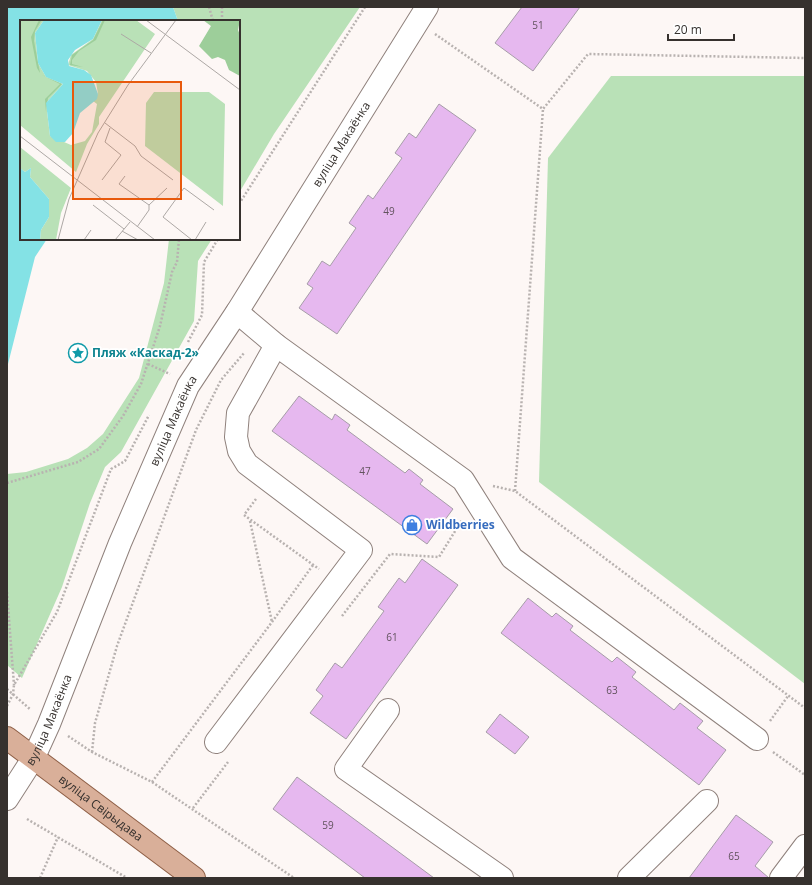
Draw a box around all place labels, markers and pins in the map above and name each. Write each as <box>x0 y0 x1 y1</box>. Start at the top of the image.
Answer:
place icon: Пляж «Каскад-2» <box>67 342 89 364</box>
place label: Пляж «Каскад-2» <box>92 344 199 361</box>
shop icon: Wildberries <box>401 514 423 536</box>
place label: Wildberries <box>426 516 495 533</box>

